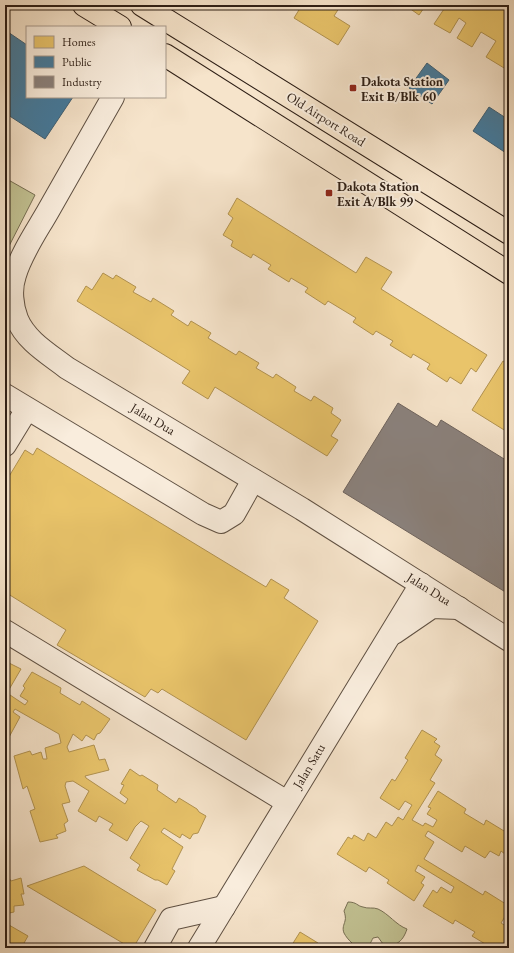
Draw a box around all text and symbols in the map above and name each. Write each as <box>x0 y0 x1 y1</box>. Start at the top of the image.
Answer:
legend <box>26 26 166 98</box>
text: Homes <box>62 34 96 50</box>
text: Public <box>62 54 92 70</box>
place label: Dakota Station Exit B/Blk 60 <box>361 73 444 105</box>
text: Industry <box>62 74 102 90</box>
marker: Dakota Station Exit B/Blk 60 <box>348 83 358 93</box>
street label: Old Airport Road <box>283 88 369 150</box>
place label: Dakota Station Exit A/Blk 99 <box>337 178 420 210</box>
marker: Dakota Station Exit A/Blk 99 <box>324 188 334 198</box>
street label: Jalan Dua <box>127 399 179 439</box>
street label: Jalan Dua <box>403 568 455 610</box>
street label: Jalan Satu <box>288 740 329 792</box>

